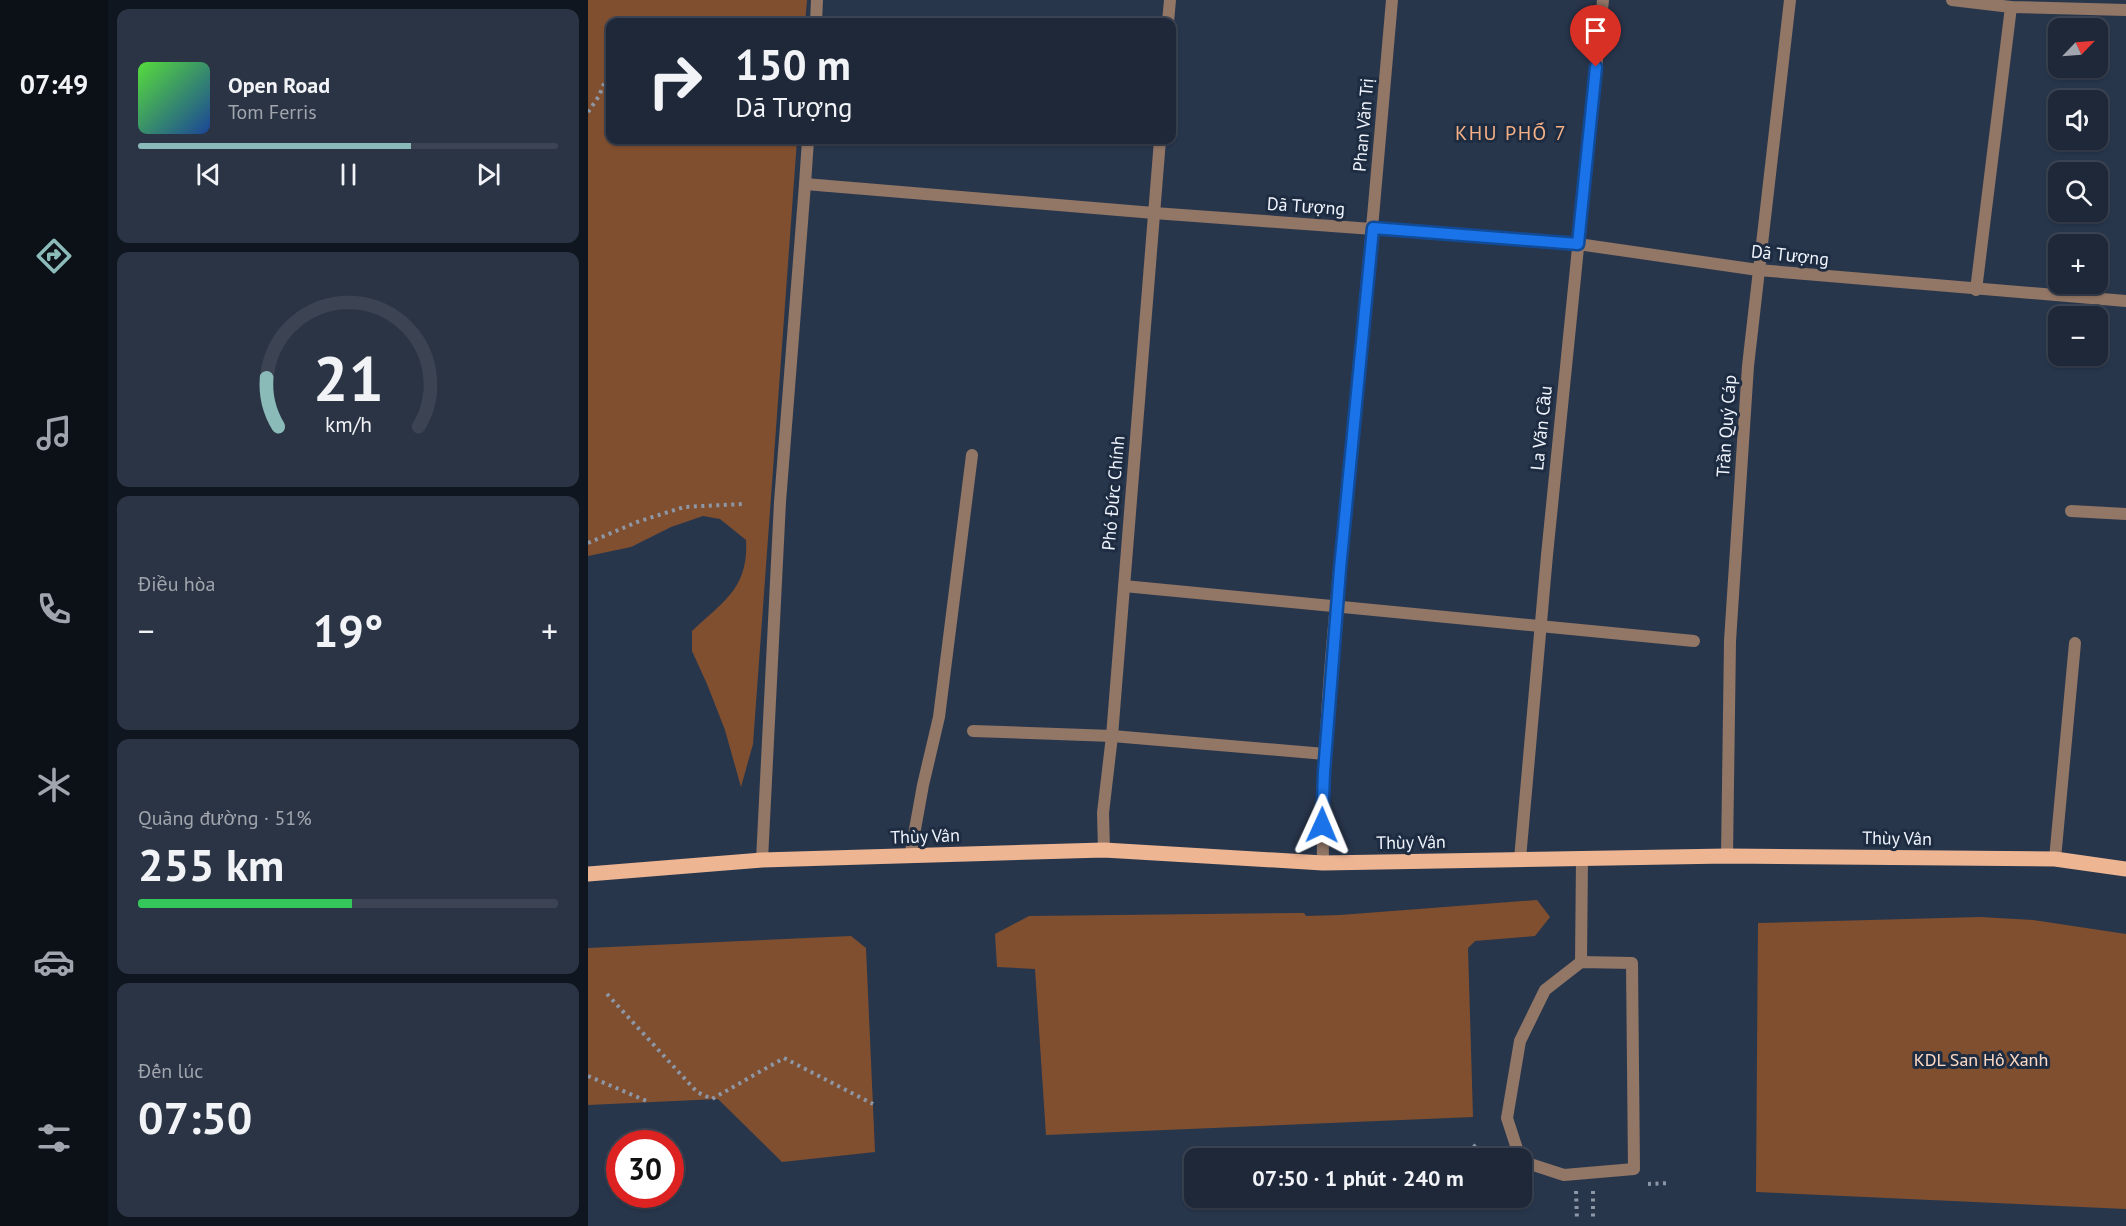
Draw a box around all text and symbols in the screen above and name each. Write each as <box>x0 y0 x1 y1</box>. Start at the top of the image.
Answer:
pin <box>1570 5 1621 67</box>
icon: arrive <box>1579 14 1612 47</box>
north arrow <box>2048 18 2108 78</box>
map controls <box>2048 18 2108 366</box>
text: 150 m <box>735 37 851 92</box>
icon: right <box>636 42 714 120</box>
text: 07:49 <box>20 67 88 101</box>
text: Open Road <box>228 71 330 99</box>
street label: Phan Văn Trị <box>1347 77 1379 173</box>
text: Dã Tượng <box>735 90 852 124</box>
button: sound <box>2048 90 2108 150</box>
text: Tom Ferris <box>228 99 317 125</box>
district label: KHU PHỐ 7 <box>1455 120 1567 146</box>
icon: previous <box>192 158 225 191</box>
icon: pause <box>332 158 365 191</box>
icon: next <box>472 158 505 191</box>
button: search <box>2048 162 2108 222</box>
street label: Dã Tượng <box>1266 192 1346 220</box>
button: + <box>2048 234 2108 294</box>
icon: directions <box>33 235 75 277</box>
street label: Dã Tượng <box>1750 239 1830 271</box>
button: − <box>2048 306 2108 366</box>
text: 21 <box>313 337 383 418</box>
street label: Trần Quý Cáp <box>1711 374 1741 478</box>
street label: La Văn Cầu <box>1525 384 1557 472</box>
text: km/h <box>324 410 371 438</box>
icon: music <box>33 412 75 454</box>
street label: Phó Đức Chính <box>1097 435 1129 551</box>
text: Điều hòa <box>138 571 215 597</box>
icon: phone <box>33 588 75 630</box>
text: 19° <box>313 601 383 659</box>
text: − <box>138 609 155 652</box>
text: + <box>541 609 558 652</box>
icon: climate <box>33 764 75 806</box>
position arrow <box>1290 793 1354 857</box>
text: Quãng đường · 51% <box>138 805 312 831</box>
street label: Thùy Vân <box>890 823 960 849</box>
street label: Thùy Vân <box>1862 826 1932 850</box>
street label: Thùy Vân <box>1376 830 1446 854</box>
text: 255 km <box>138 835 284 893</box>
icon: car <box>33 941 75 983</box>
park label: KDL San Hô Xanh <box>1914 1048 2048 1071</box>
text: Đến lúc <box>138 1058 203 1084</box>
text: 07:50 <box>138 1088 252 1146</box>
icon: filters <box>33 1117 75 1159</box>
speed limit sign: 30 <box>606 1130 684 1208</box>
text: 07:50 · 1 phút · 240 m <box>1252 1164 1464 1192</box>

